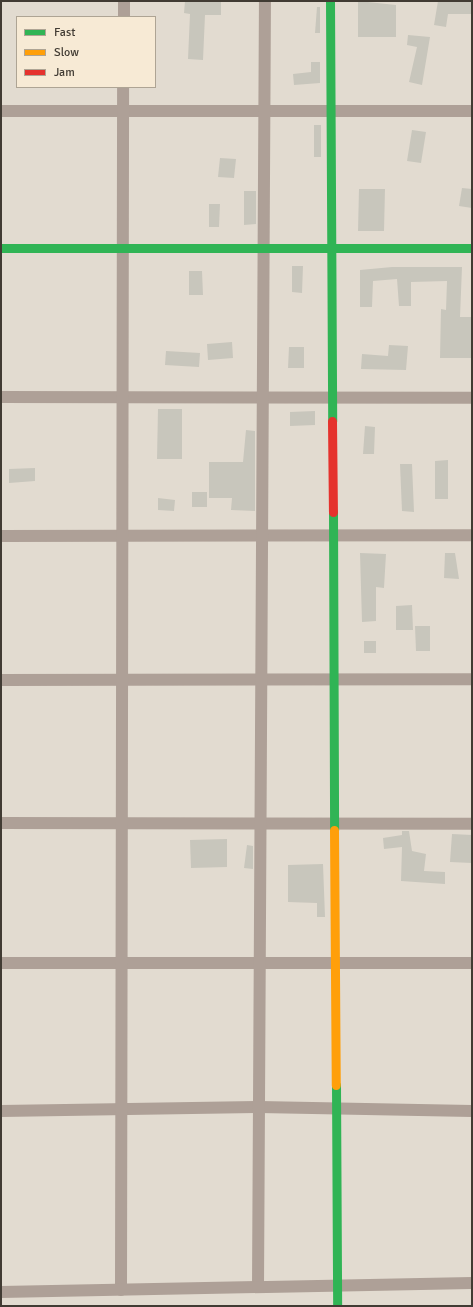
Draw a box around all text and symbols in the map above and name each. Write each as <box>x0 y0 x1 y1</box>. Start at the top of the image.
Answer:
legend <box>16 16 156 88</box>
text: Fast <box>54 25 75 40</box>
text: Slow <box>54 45 79 60</box>
text: Jam <box>54 65 75 80</box>

